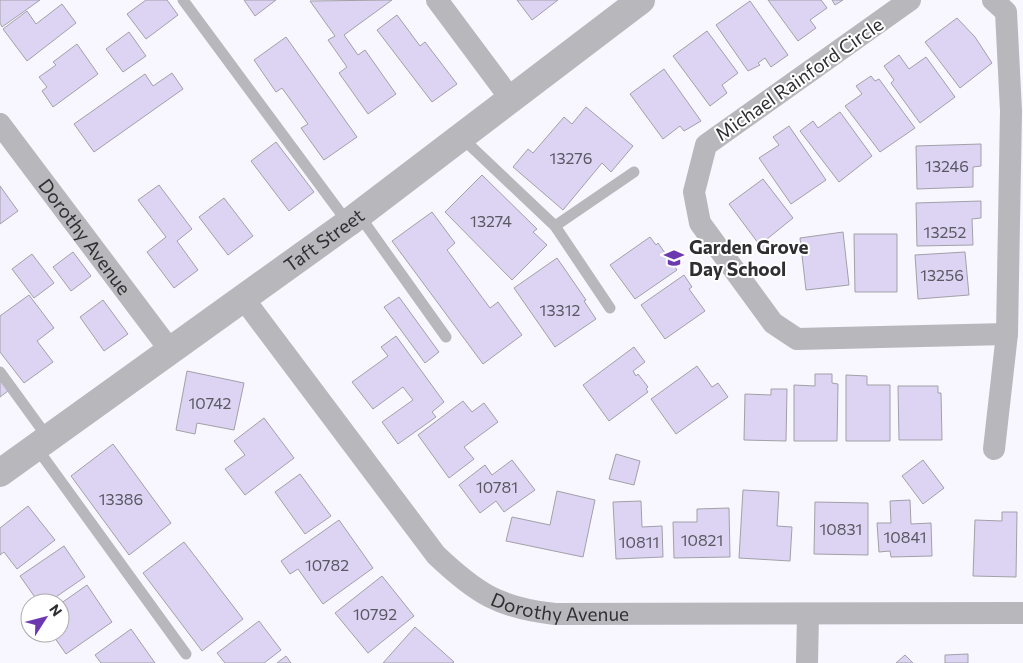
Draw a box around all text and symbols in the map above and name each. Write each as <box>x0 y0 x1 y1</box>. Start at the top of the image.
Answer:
street label: Michael Rainford Circle <box>710 12 887 145</box>
house number: 13276 <box>550 148 592 167</box>
house number: 13246 <box>925 156 969 175</box>
street label: Dorothy Avenue <box>34 174 136 299</box>
street label: Taft Street <box>279 203 368 276</box>
house number: 13274 <box>470 211 512 230</box>
house number: 13252 <box>924 222 967 241</box>
place label: Garden Grove Day School <box>689 235 808 280</box>
school or university icon: Garden Grove Day School <box>663 247 685 269</box>
house number: 13256 <box>920 265 964 284</box>
house number: 13312 <box>540 300 581 319</box>
house number: 10742 <box>189 393 232 412</box>
house number: 10781 <box>476 477 518 496</box>
house number: 13386 <box>99 489 143 508</box>
house number: 10831 <box>820 519 862 538</box>
house number: 10841 <box>884 527 926 546</box>
house number: 10821 <box>681 530 723 549</box>
house number: 10811 <box>619 532 659 551</box>
house number: 10782 <box>305 555 349 574</box>
street label: Dorothy Avenue <box>488 587 629 625</box>
north arrow <box>20 593 70 643</box>
text: N <box>46 601 66 619</box>
house number: 10792 <box>353 604 397 623</box>

